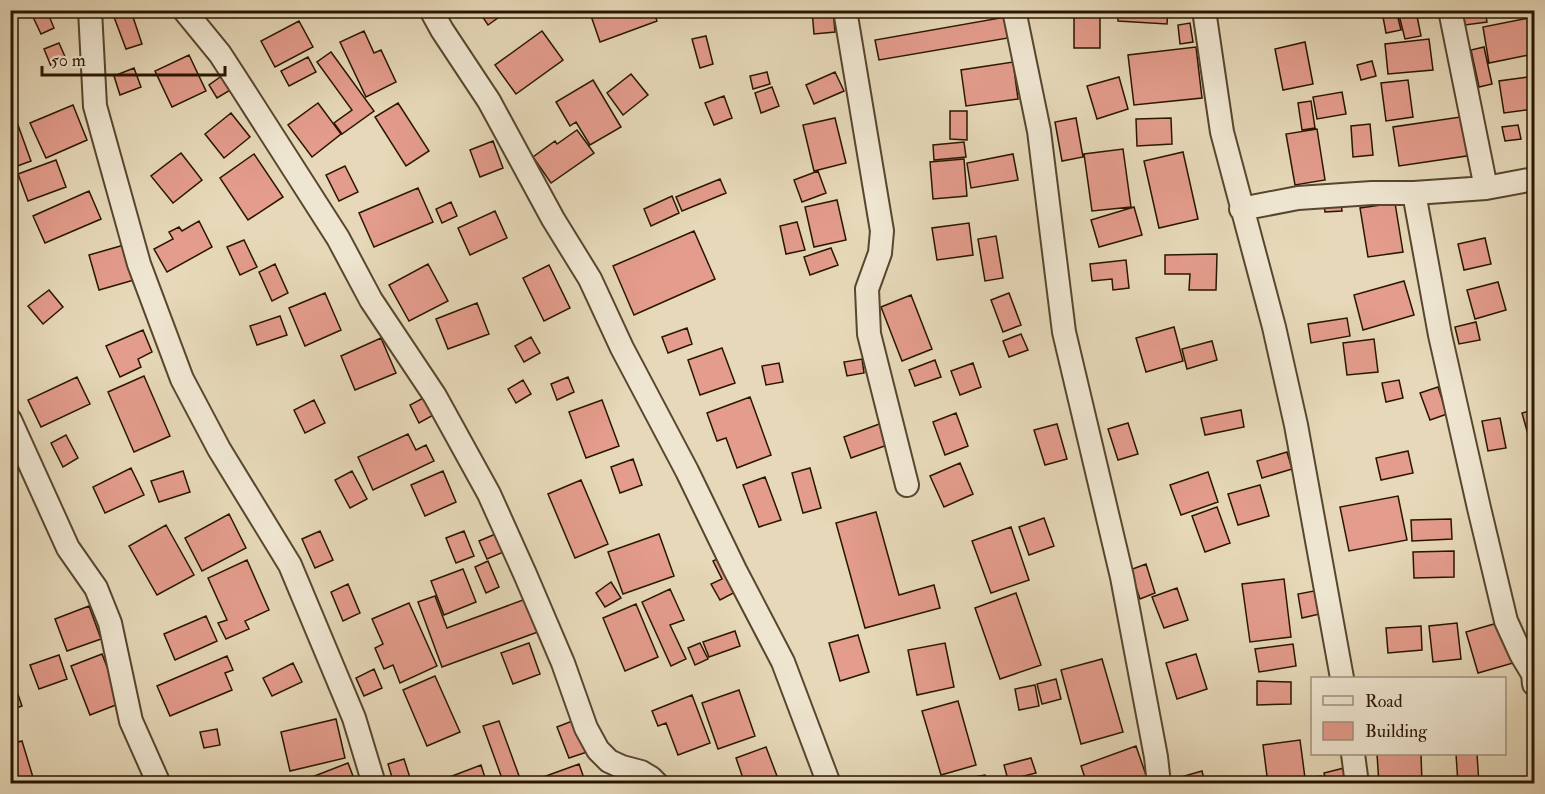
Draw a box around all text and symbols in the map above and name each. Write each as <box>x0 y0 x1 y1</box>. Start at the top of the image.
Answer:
scale bar <box>42 39 225 77</box>
text: 50 m <box>51 49 86 72</box>
legend <box>1311 677 1506 755</box>
text: Road <box>1365 690 1403 713</box>
text: Building <box>1365 720 1428 743</box>

